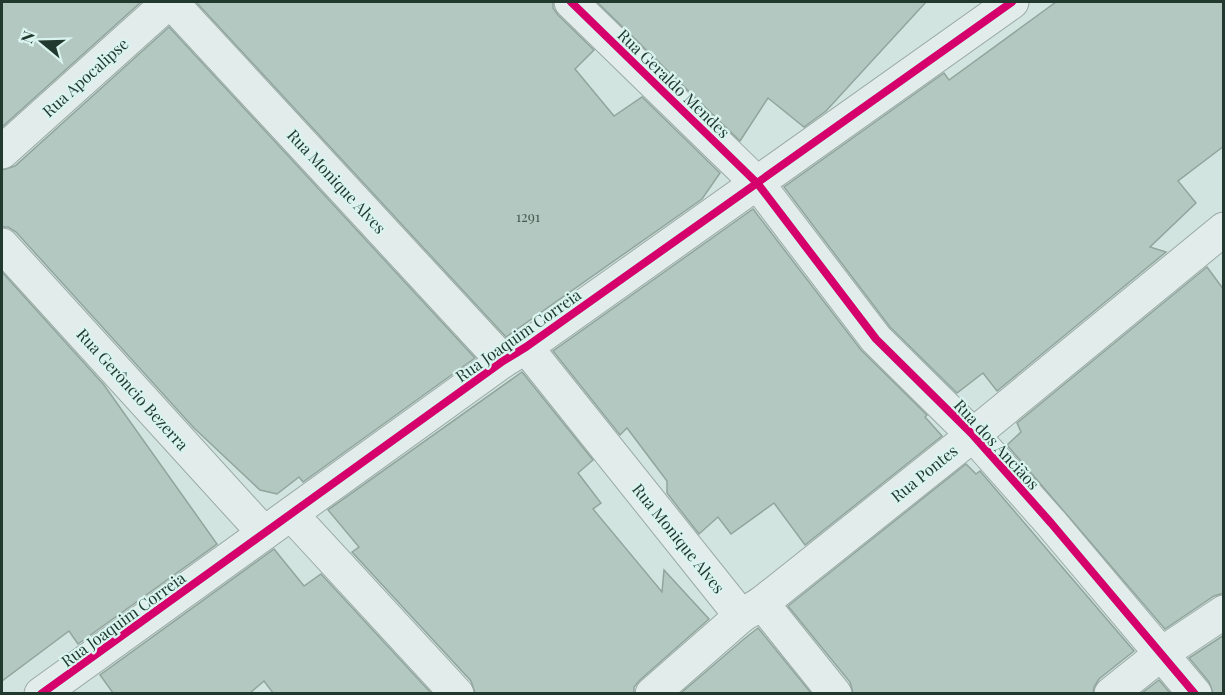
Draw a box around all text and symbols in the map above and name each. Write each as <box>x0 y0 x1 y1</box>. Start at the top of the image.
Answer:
north arrow <box>12 12 72 72</box>
street label: Rua Geraldo Mendes <box>613 24 735 142</box>
text: N <box>16 28 39 46</box>
street label: Rua Apocalipse <box>38 33 132 121</box>
street label: Rua Monique Alves <box>283 124 391 238</box>
house number: 1291 <box>516 207 540 226</box>
street label: Rua Joaquim Correia <box>451 284 585 386</box>
street label: Rua Gerôncio Bezerra <box>73 324 193 454</box>
street label: Rua dos Anciãos <box>950 394 1044 494</box>
street label: Rua Pontes <box>886 440 962 506</box>
street label: Rua Monique Alves <box>628 479 730 597</box>
street label: Rua Joaquim Correia <box>57 567 189 671</box>

